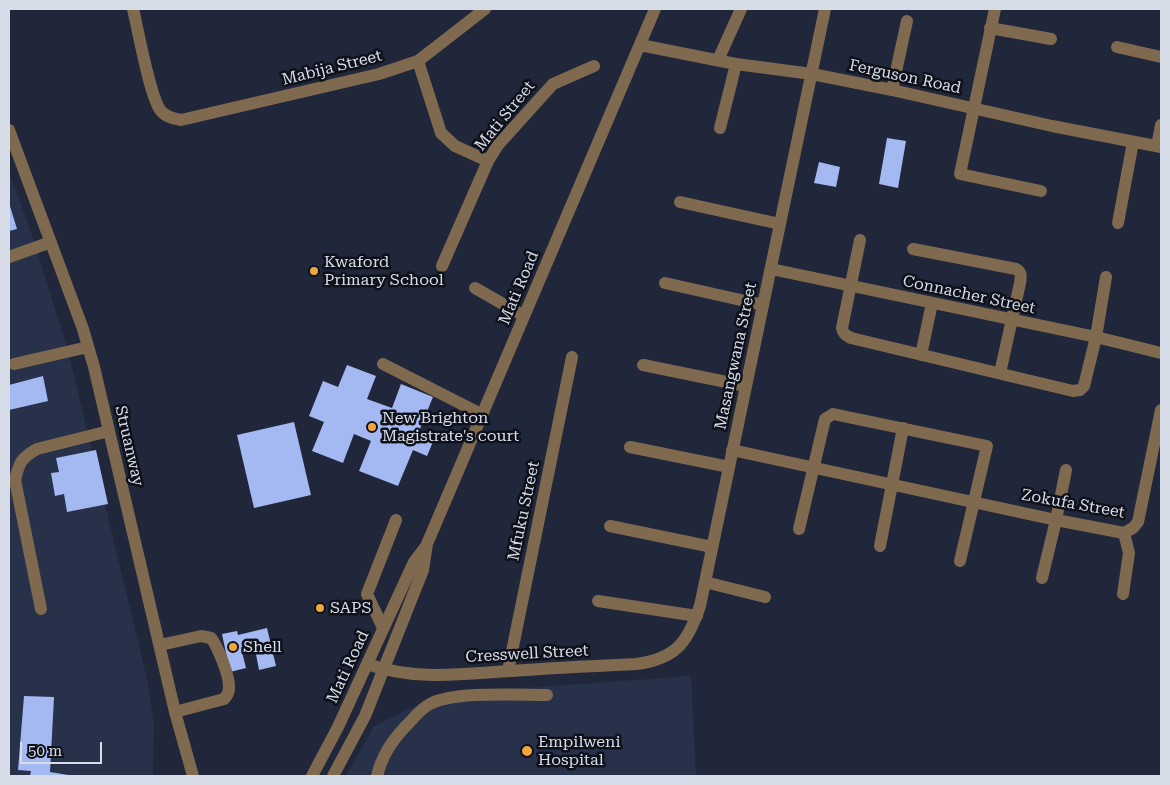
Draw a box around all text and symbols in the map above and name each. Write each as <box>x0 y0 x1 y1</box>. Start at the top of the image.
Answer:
street label: Mabija Street <box>280 46 384 90</box>
street label: Ferguson Road <box>847 56 963 98</box>
street label: Mati Street <box>471 77 539 155</box>
street label: Mati Road <box>495 248 543 328</box>
place label: Kwaford Primary School <box>324 252 444 290</box>
marker: Kwaford Primary School <box>308 265 320 277</box>
street label: Connacher Street <box>901 272 1037 318</box>
street label: Masangwana Street <box>711 281 761 431</box>
street label: Struanway <box>110 404 148 488</box>
place label: New Brighton Magistrate's court <box>382 408 519 446</box>
marker: New Brighton Magistrate's court <box>366 421 378 433</box>
street label: Mfuku Street <box>504 459 544 563</box>
street label: Zokufa Street <box>1020 485 1126 523</box>
place label: SAPS <box>330 598 371 618</box>
marker: SAPS <box>314 602 326 614</box>
street label: Mati Road <box>323 628 373 706</box>
place label: Shell <box>243 637 282 657</box>
marker: Shell <box>227 641 239 653</box>
street label: Cresswell Street <box>465 641 589 667</box>
scale bar <box>22 732 105 764</box>
place label: Empilweni Hospital <box>538 732 620 770</box>
text: 50 m <box>28 742 62 760</box>
marker: Empilweni Hospital <box>520 744 534 758</box>

